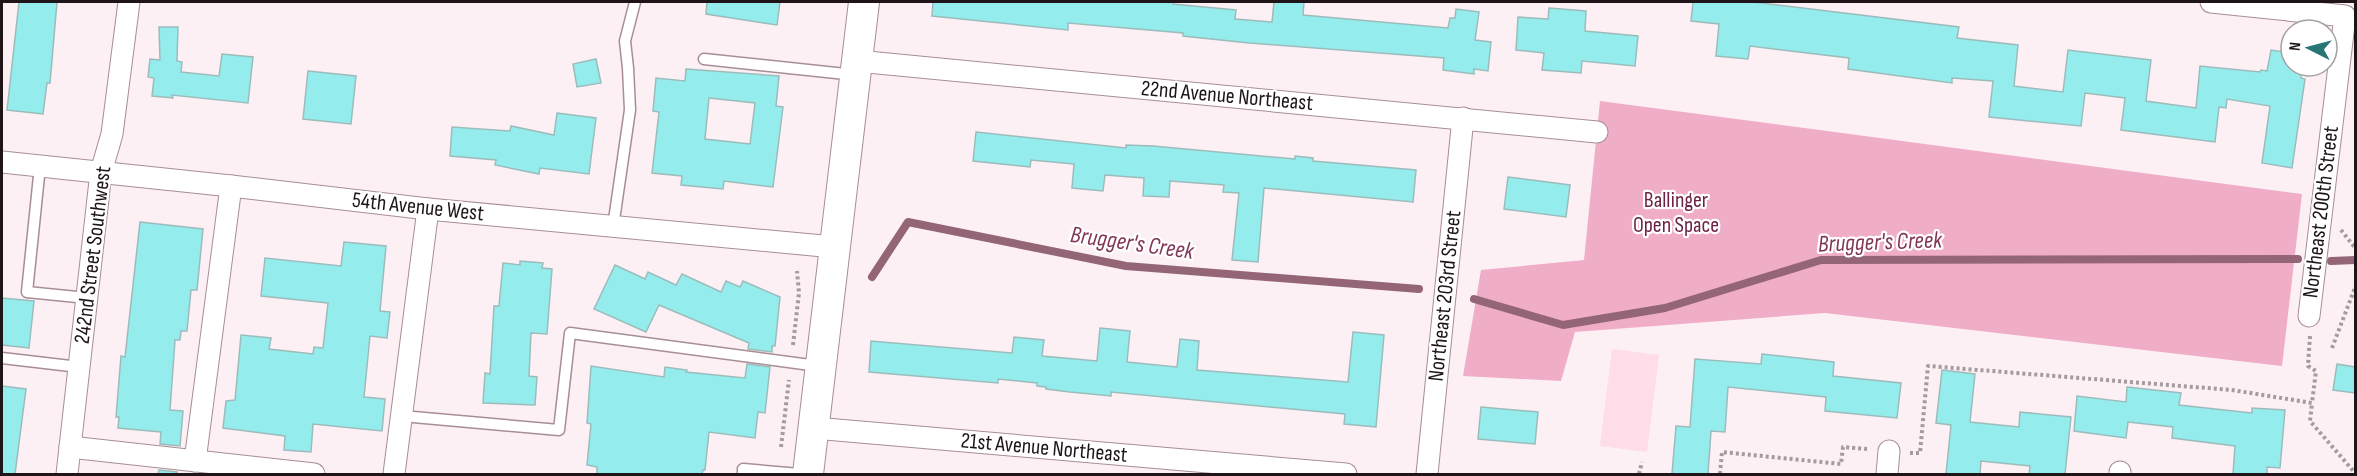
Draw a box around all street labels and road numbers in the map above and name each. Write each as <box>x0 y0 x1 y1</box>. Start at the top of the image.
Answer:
street label: 22nd Avenue Northeast <box>1140 75 1314 117</box>
street label: Northeast 200th Street <box>2297 124 2345 300</box>
street label: 242nd Street Southwest <box>69 164 117 345</box>
street label: 54th Avenue West <box>351 187 486 227</box>
street label: Northeast 203rd Street <box>1423 209 1467 383</box>
street label: 21st Avenue Northeast <box>960 427 1129 469</box>

